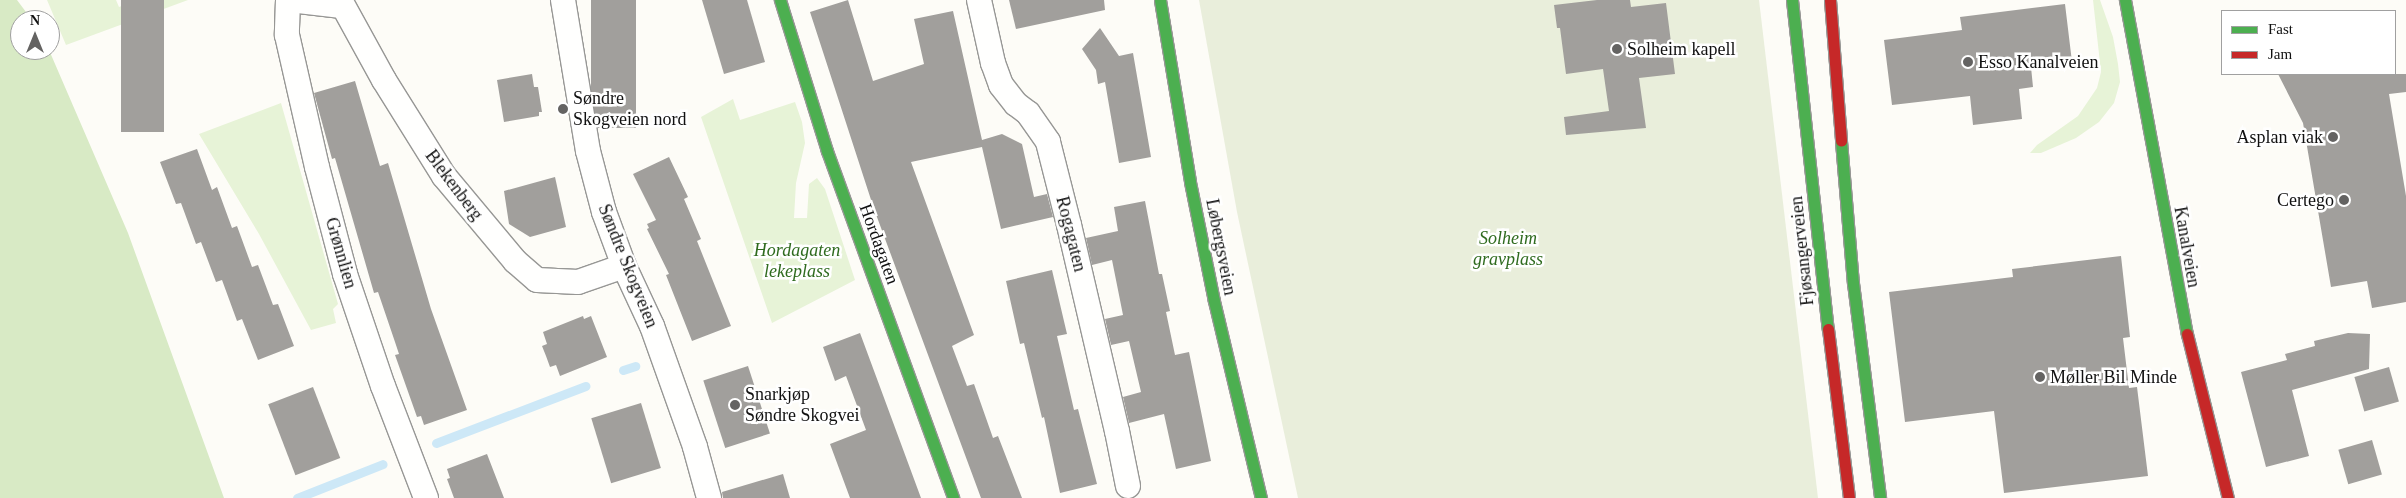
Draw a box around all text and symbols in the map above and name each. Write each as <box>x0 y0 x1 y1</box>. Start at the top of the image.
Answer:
north arrow <box>10 10 60 60</box>
legend <box>2221 10 2396 75</box>
text: N <box>30 13 40 28</box>
text: Fast <box>2268 21 2293 37</box>
place label: Solheim kapell <box>1627 38 1735 60</box>
marker: Solheim kapell <box>1611 43 1623 55</box>
text: Jam <box>2268 46 2292 62</box>
place label: Esso Kanalveien <box>1978 51 2098 73</box>
marker: Esso Kanalveien <box>1962 56 1974 68</box>
place label: Søndre Skogveien nord <box>573 88 686 130</box>
marker: Søndre Skogveien nord <box>557 103 569 115</box>
place label: Asplan viak <box>2237 126 2323 148</box>
marker: Asplan viak <box>2327 131 2339 143</box>
street label: Blekenberg <box>421 145 487 225</box>
place label: Certego <box>2277 189 2334 211</box>
street label: Rogagaten <box>1051 194 1091 274</box>
marker: Certego <box>2338 194 2350 206</box>
street label: Fjøsangerveien <box>1786 195 1818 307</box>
street label: Løbergsveien <box>1201 197 1241 297</box>
street label: Søndre Skogveien <box>593 201 663 331</box>
street label: Hordagaten <box>854 201 904 287</box>
street label: Kanalveien <box>2169 205 2205 289</box>
street label: Grønnlien <box>321 215 361 291</box>
park label: Solheim gravplass <box>1473 228 1543 270</box>
park label: Hordagaten lekeplass <box>754 240 840 282</box>
place label: Møller Bil Minde <box>2050 366 2177 388</box>
marker: Møller Bil Minde <box>2034 371 2046 383</box>
place label: Snarkjøp Søndre Skogvei <box>745 384 859 426</box>
marker: Snarkjøp Søndre Skogvei <box>729 399 741 411</box>

